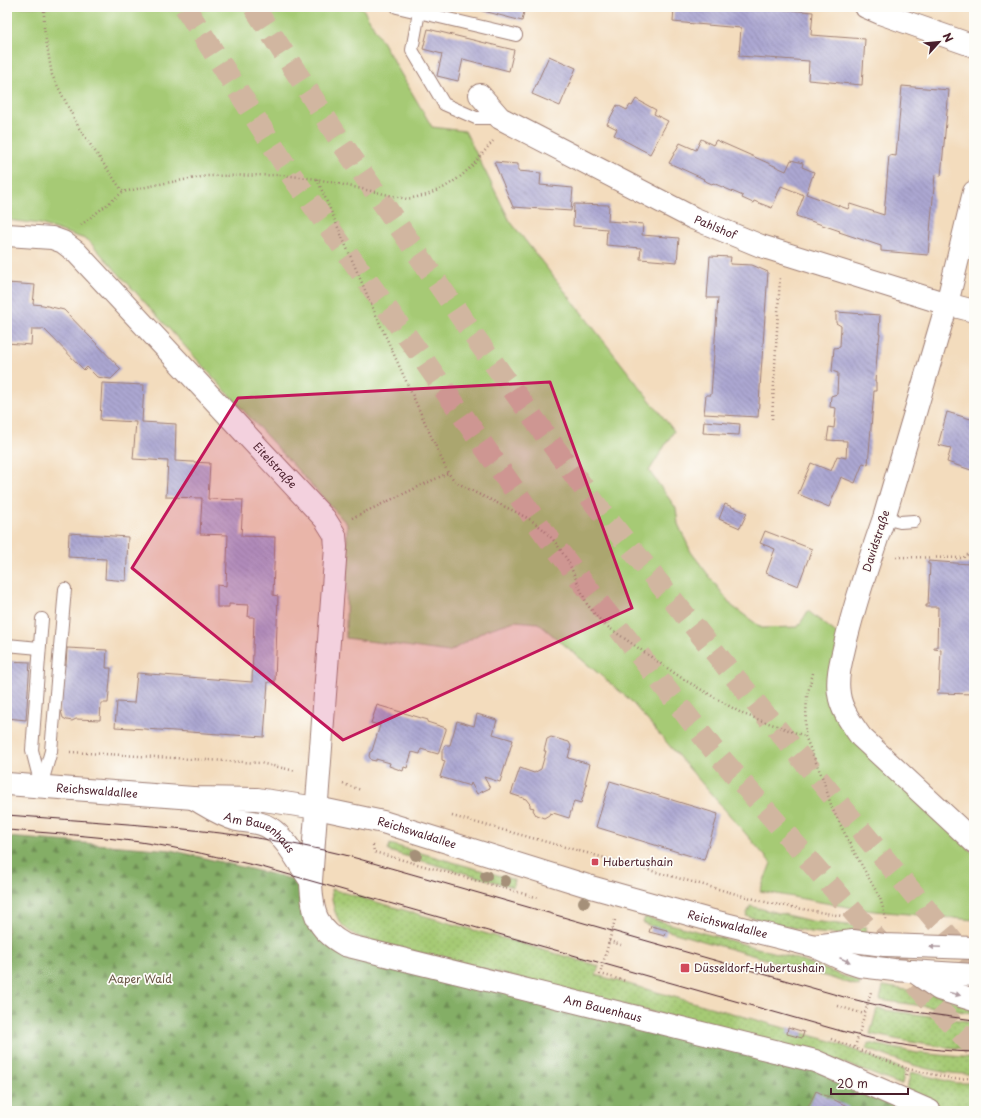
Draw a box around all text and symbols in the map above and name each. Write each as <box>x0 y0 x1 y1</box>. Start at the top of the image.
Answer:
north arrow <box>919 22 959 62</box>
text: N <box>939 29 958 45</box>
street label: Pahlshof <box>692 210 740 243</box>
street label: Eitelstraße <box>250 438 301 492</box>
street label: Davidstraße <box>858 508 894 574</box>
street label: Reichswaldallee <box>55 779 139 802</box>
street label: Am Bauenhaus <box>221 807 299 856</box>
street label: Reichswaldallee <box>376 812 459 853</box>
place label: Hubertushain <box>603 853 673 870</box>
marker: Hubertushain <box>590 857 600 867</box>
street label: Reichswaldallee <box>686 905 770 942</box>
one-way arrow <box>929 943 941 950</box>
one-way arrow <box>839 958 851 964</box>
place label: Düsseldorf-Hubertushain <box>694 959 825 976</box>
marker: Düsseldorf-Hubertushain <box>679 962 691 974</box>
park label: Aaper Wald <box>108 970 172 987</box>
street label: Am Bauenhaus <box>562 990 644 1026</box>
one-way arrow <box>949 991 961 997</box>
scale bar <box>831 1070 908 1096</box>
text: 20 m <box>837 1074 868 1092</box>

